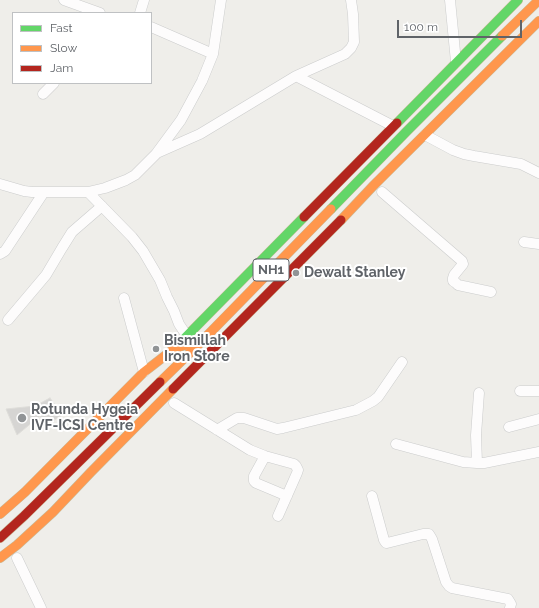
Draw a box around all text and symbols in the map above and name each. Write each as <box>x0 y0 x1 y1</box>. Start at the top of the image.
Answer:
legend <box>12 12 152 84</box>
scale bar <box>399 12 524 38</box>
text: 100 m <box>404 20 438 34</box>
text: Fast <box>50 21 73 35</box>
text: Slow <box>50 41 77 55</box>
text: Jam <box>50 61 73 75</box>
road number: NH1 <box>253 259 289 281</box>
place label: Dewalt Stanley <box>304 265 405 281</box>
marker: Dewalt Stanley <box>291 268 301 278</box>
place label: Bismillah Iron Store <box>164 333 230 366</box>
marker: Bismillah Iron Store <box>151 344 161 354</box>
place label: Rotunda Hygeia IVF-ICSI Centre <box>31 402 138 434</box>
marker: Rotunda Hygeia IVF-ICSI Centre <box>16 412 28 424</box>

